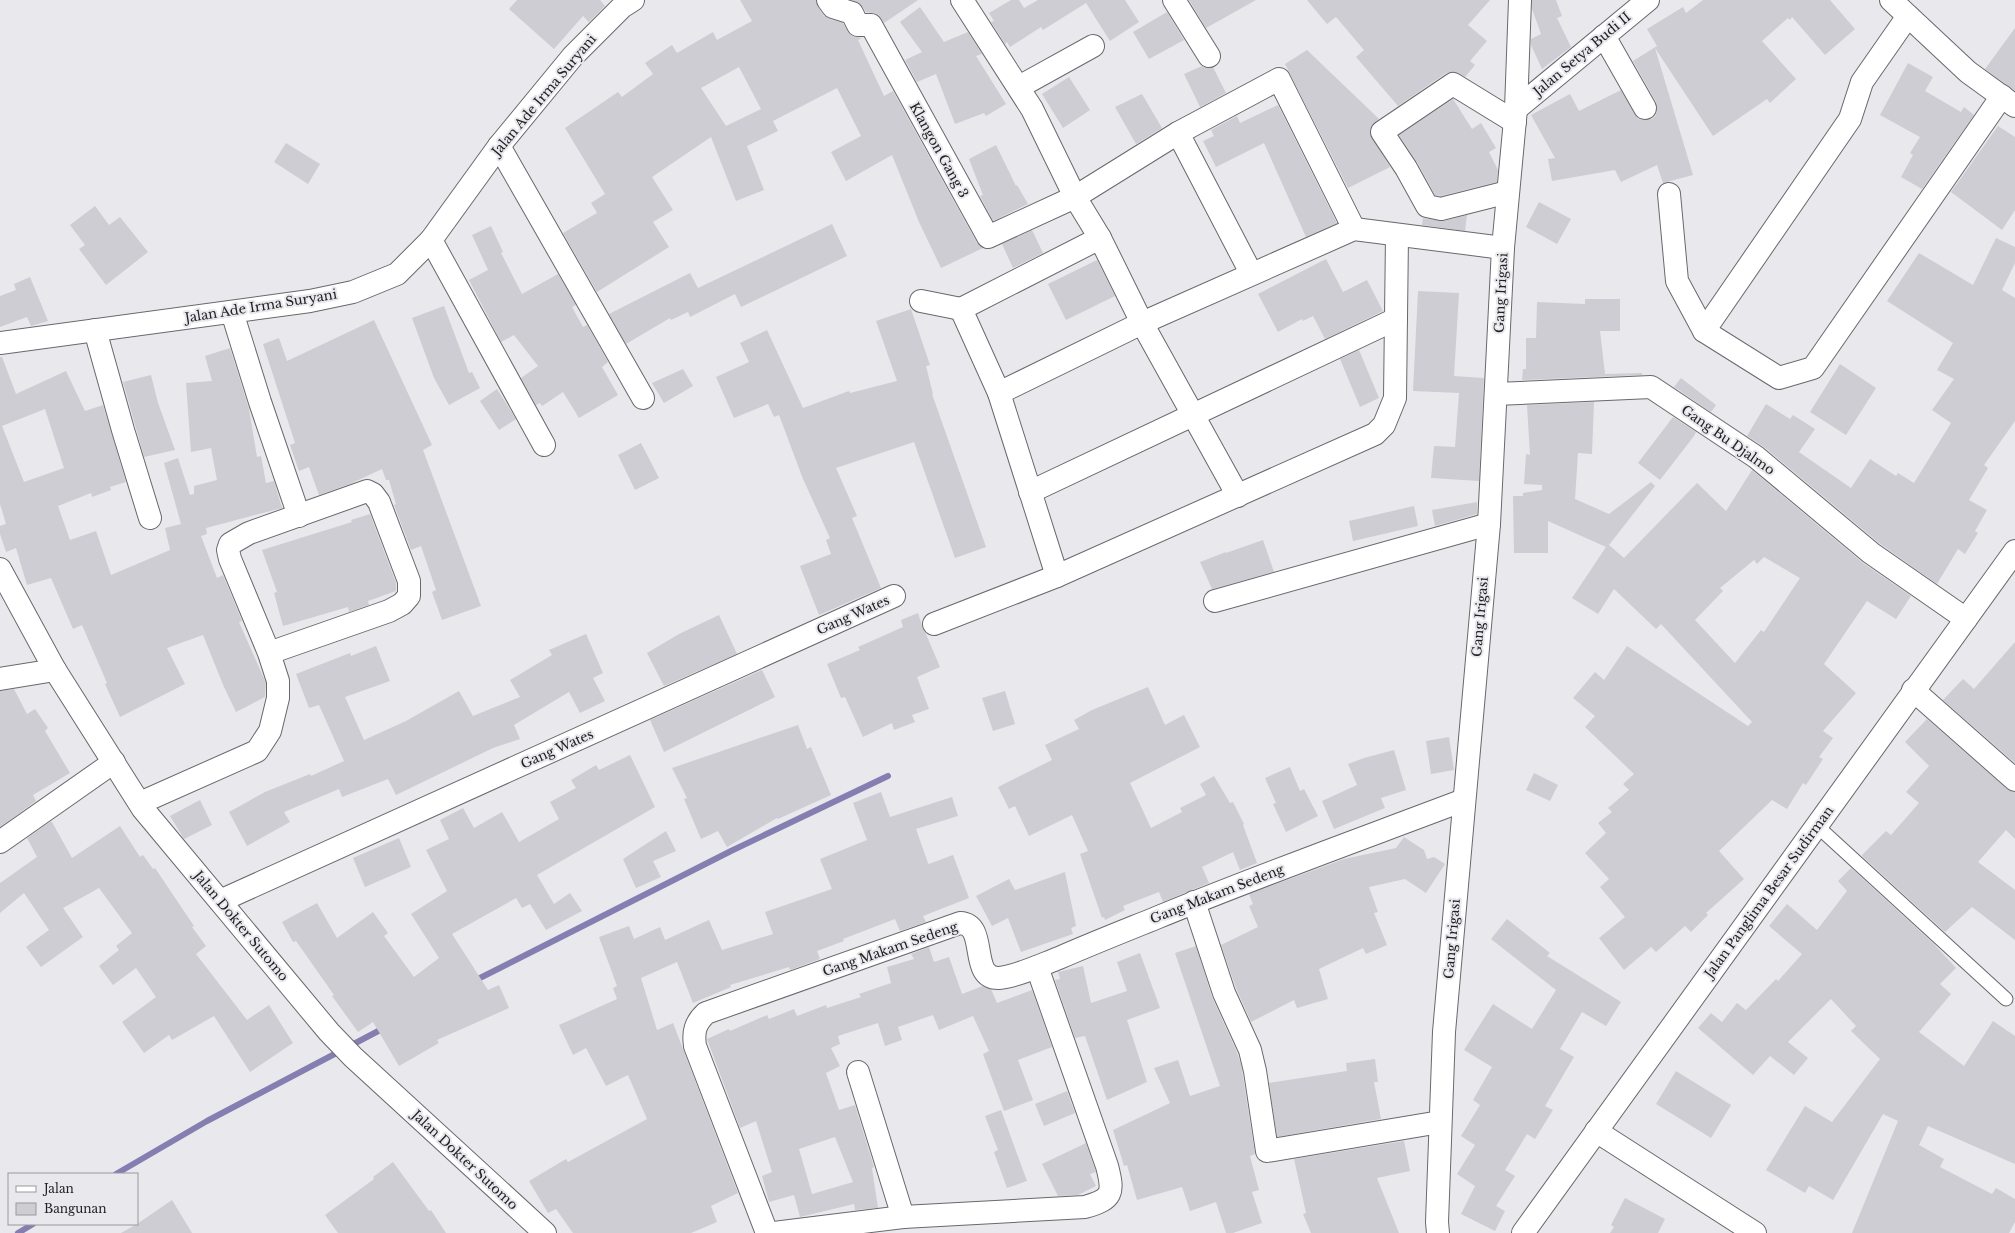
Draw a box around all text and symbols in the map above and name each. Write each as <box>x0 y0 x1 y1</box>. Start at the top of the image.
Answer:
street label: Jalan Setya Budi II <box>1528 8 1634 101</box>
street label: Jalan Ade Irma Suryani <box>487 30 600 161</box>
street label: Klangon Gang 3 <box>906 99 972 201</box>
street label: Gang Irigasi <box>1490 252 1512 333</box>
street label: Jalan Ade Irma Suryani <box>182 285 339 327</box>
street label: Gang Bu Djalmo <box>1678 401 1778 479</box>
street label: Gang Irigasi <box>1468 576 1492 658</box>
street label: Gang Wates <box>814 591 892 639</box>
street label: Gang Wates <box>518 725 596 773</box>
street label: Jalan Panglima Besar Sudirman <box>1700 802 1837 983</box>
street label: Gang Makam Sedeng <box>1148 861 1286 927</box>
street label: Jalan Dokter Sutomo <box>189 866 292 985</box>
street label: Gang Irigasi <box>1440 898 1464 980</box>
street label: Gang Makam Sedeng <box>820 918 960 980</box>
street label: Jalan Dokter Sutomo <box>407 1105 522 1214</box>
legend <box>8 1173 138 1225</box>
text: Jalan <box>42 1181 74 1196</box>
text: Bangunan <box>44 1201 107 1216</box>

